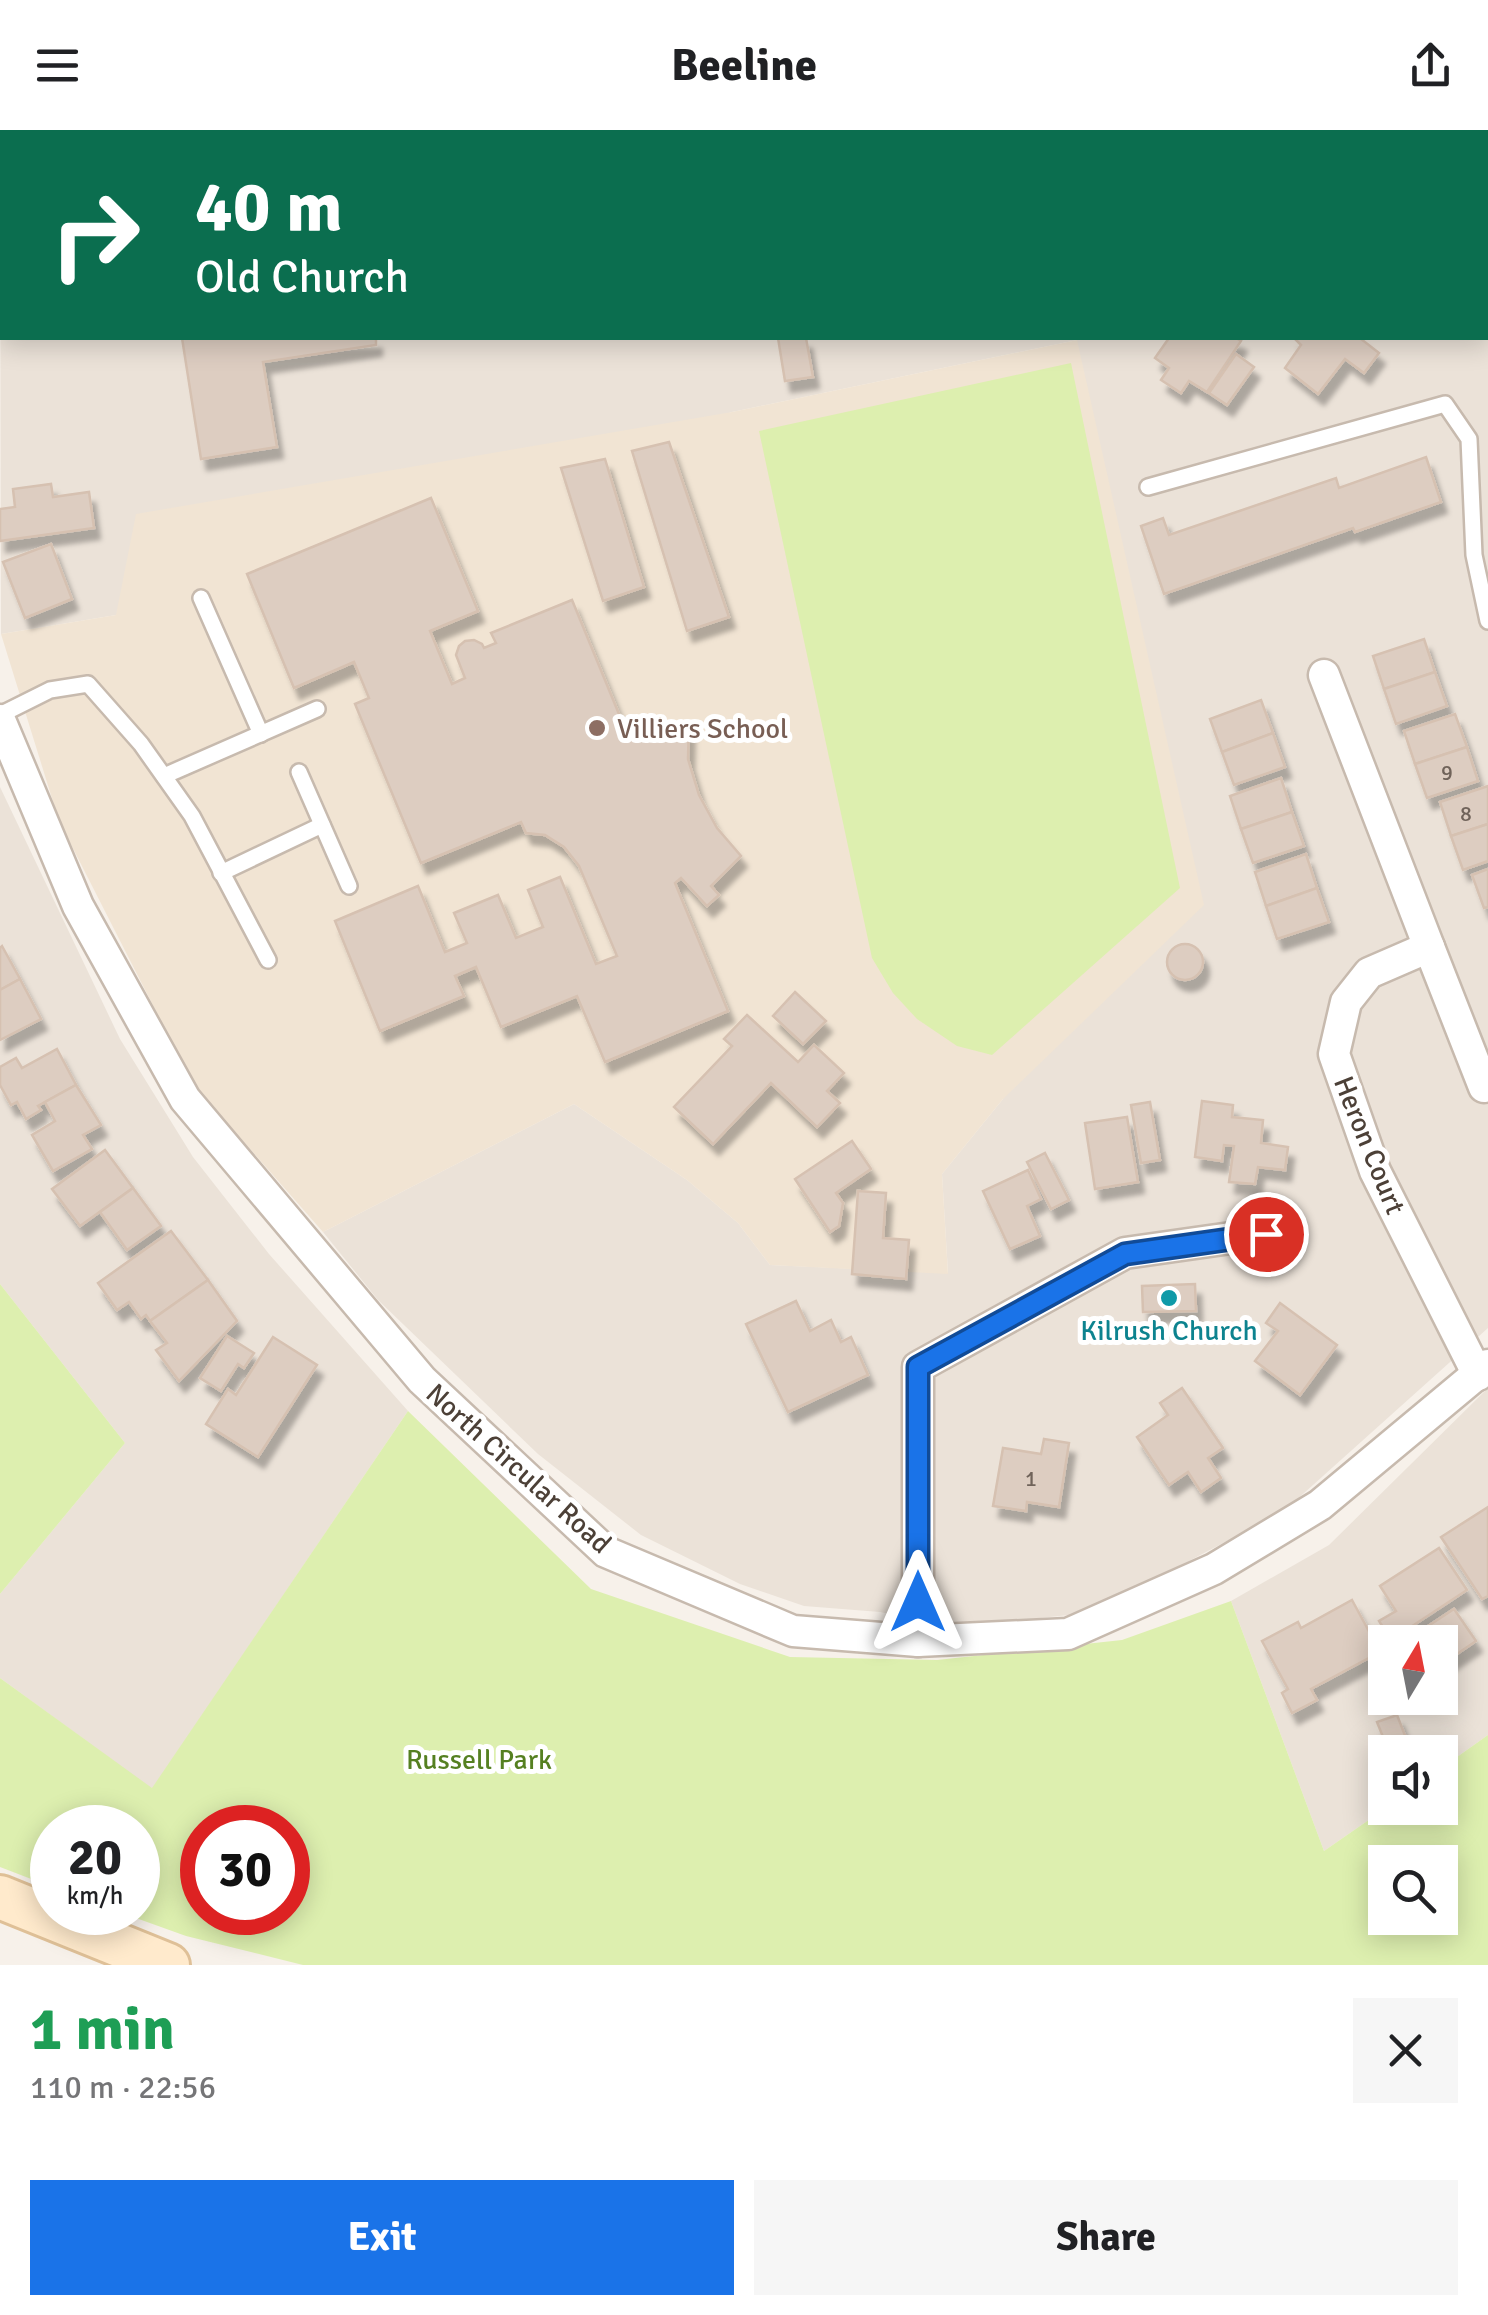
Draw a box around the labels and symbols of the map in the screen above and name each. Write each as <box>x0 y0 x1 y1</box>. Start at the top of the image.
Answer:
place label: Villiers School <box>617 712 788 746</box>
marker: Villiers School <box>586 717 608 739</box>
house number: 9 <box>1441 759 1453 786</box>
house number: 8 <box>1460 800 1472 827</box>
street label: Heron Court <box>1326 1071 1412 1220</box>
pin <box>1224 1192 1309 1277</box>
marker: Kilrush Church <box>1158 1287 1180 1309</box>
place label: Kilrush Church <box>1080 1314 1258 1348</box>
street label: North Circular Road <box>419 1377 618 1561</box>
house number: 1 <box>1025 1465 1037 1492</box>
position arrow <box>866 1550 970 1654</box>
north arrow <box>1368 1625 1458 1715</box>
park label: Russell Park <box>406 1743 552 1777</box>
speed limit sign: 30 <box>180 1805 310 1935</box>

